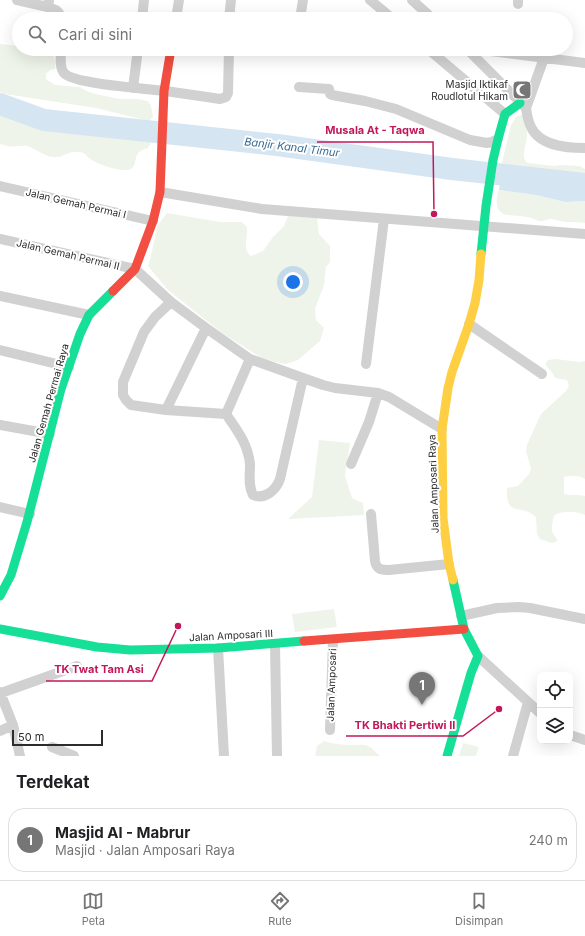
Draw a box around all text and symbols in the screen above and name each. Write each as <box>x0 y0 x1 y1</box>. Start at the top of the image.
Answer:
search box <box>12 12 573 56</box>
icon: search <box>26 23 48 45</box>
text: Cari di sini <box>58 25 132 44</box>
place label: Masjid Iktikaf Roudlotul Hikam <box>431 78 508 102</box>
mosque icon: Masjid Iktikaf Roudlotul Hikam <box>511 79 533 101</box>
callout: Musala At - Taqwa <box>317 119 433 142</box>
text: Musala At - Taqwa <box>325 123 425 137</box>
water label: Banjir Kanal Timur <box>244 134 341 160</box>
street label: Jalan Gemah Permai I <box>25 186 127 220</box>
street label: Jalan Gemah Permai II <box>15 236 121 272</box>
your location <box>283 272 303 292</box>
street label: Jalan Gemah Permai Raya <box>25 342 71 464</box>
street label: Jalan Amposari Raya <box>425 434 441 534</box>
street label: Jalan Amposari III <box>189 627 273 643</box>
street label: Jalan Amposari <box>324 648 338 722</box>
callout: TK Twat Tam Asi <box>46 658 152 681</box>
text: TK Twat Tam Asi <box>54 662 144 676</box>
pin: 1 <box>409 672 435 705</box>
map controls <box>537 672 573 744</box>
button: locate <box>537 672 573 708</box>
button: layers <box>537 708 573 744</box>
callout: TK Bhakti Pertiwi II <box>346 713 463 736</box>
text: TK Bhakti Pertiwi II <box>355 718 455 732</box>
scale bar <box>12 728 103 747</box>
text: 50 m <box>18 730 44 744</box>
text: Terdekat <box>16 772 89 792</box>
text: Masjid Al - Mabrur <box>55 823 190 842</box>
text: 1 <box>27 832 33 848</box>
text: 240 m <box>529 832 568 848</box>
text: Masjid · Jalan Amposari Raya <box>55 842 235 858</box>
tab: Peta <box>82 890 105 928</box>
tab: Rute <box>268 890 292 928</box>
tab: Disimpan <box>455 890 503 928</box>

